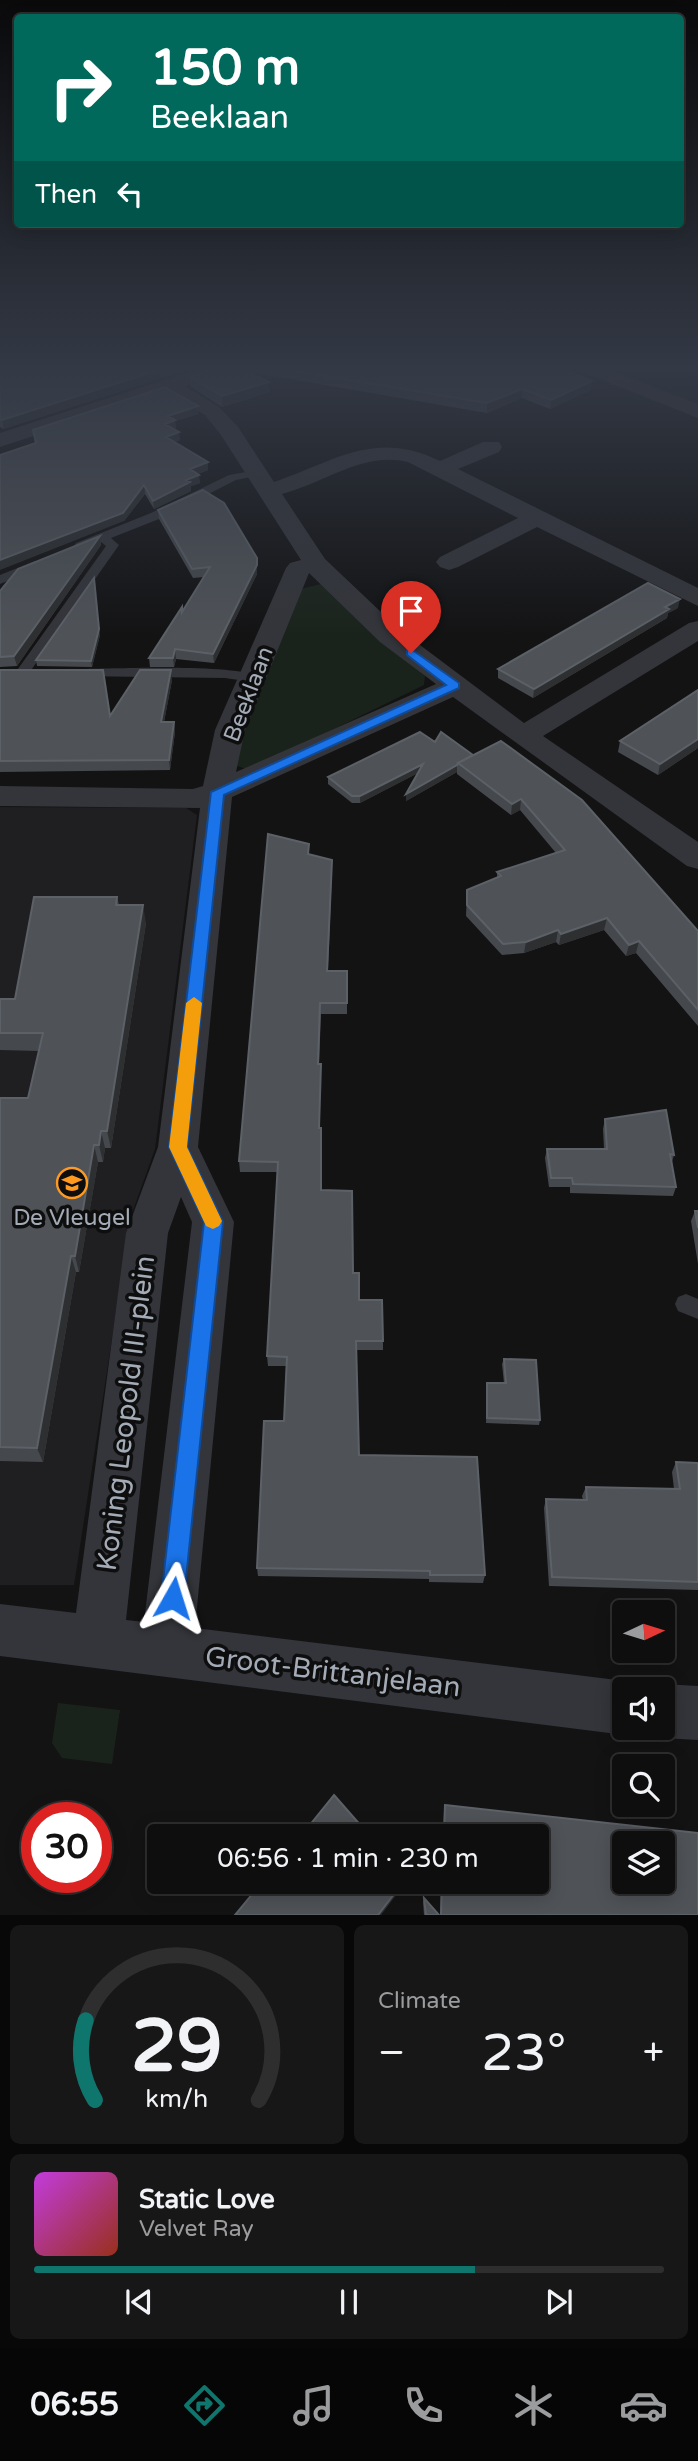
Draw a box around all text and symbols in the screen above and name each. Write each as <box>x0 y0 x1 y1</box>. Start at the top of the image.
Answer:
text: 150 m <box>150 39 300 98</box>
icon: right <box>35 42 126 133</box>
text: Beeklaan <box>150 99 289 137</box>
icon: left <box>111 175 149 213</box>
text: Then <box>35 179 97 210</box>
pin <box>381 581 441 653</box>
icon: arrive <box>392 592 430 630</box>
street label: Beeklaan <box>218 643 280 746</box>
school or university icon: De Vleugel <box>55 1166 89 1200</box>
place label: De Vleugel <box>13 1204 131 1232</box>
street label: Koning Leopold III-plein <box>90 1254 162 1573</box>
position arrow <box>136 1561 210 1635</box>
north arrow <box>612 1600 676 1662</box>
map controls <box>612 1600 675 1894</box>
street label: Groot-Brittanjelaan <box>203 1639 463 1705</box>
button: sound <box>612 1677 675 1740</box>
button: search <box>612 1754 675 1817</box>
speed limit sign: 30 <box>21 1802 112 1893</box>
button: layers <box>612 1831 675 1894</box>
text: 06:56 · 1 min · 230 m <box>217 1843 479 1874</box>
text: Climate <box>378 1987 461 2015</box>
text: 29 <box>131 2004 223 2092</box>
text: 23° <box>481 2022 566 2085</box>
text: − <box>378 2030 405 2076</box>
text: + <box>643 2030 664 2076</box>
text: km/h <box>146 2084 208 2114</box>
text: Static Love <box>139 2184 275 2215</box>
text: Velvet Ray <box>139 2215 254 2243</box>
icon: previous <box>120 2283 158 2321</box>
icon: pause <box>330 2283 368 2321</box>
icon: next <box>540 2283 578 2321</box>
icon: directions <box>180 2381 229 2430</box>
icon: music <box>289 2381 338 2430</box>
icon: phone <box>399 2381 448 2430</box>
icon: climate <box>509 2381 558 2430</box>
icon: car <box>619 2381 668 2430</box>
text: 06:55 <box>30 2386 119 2424</box>

